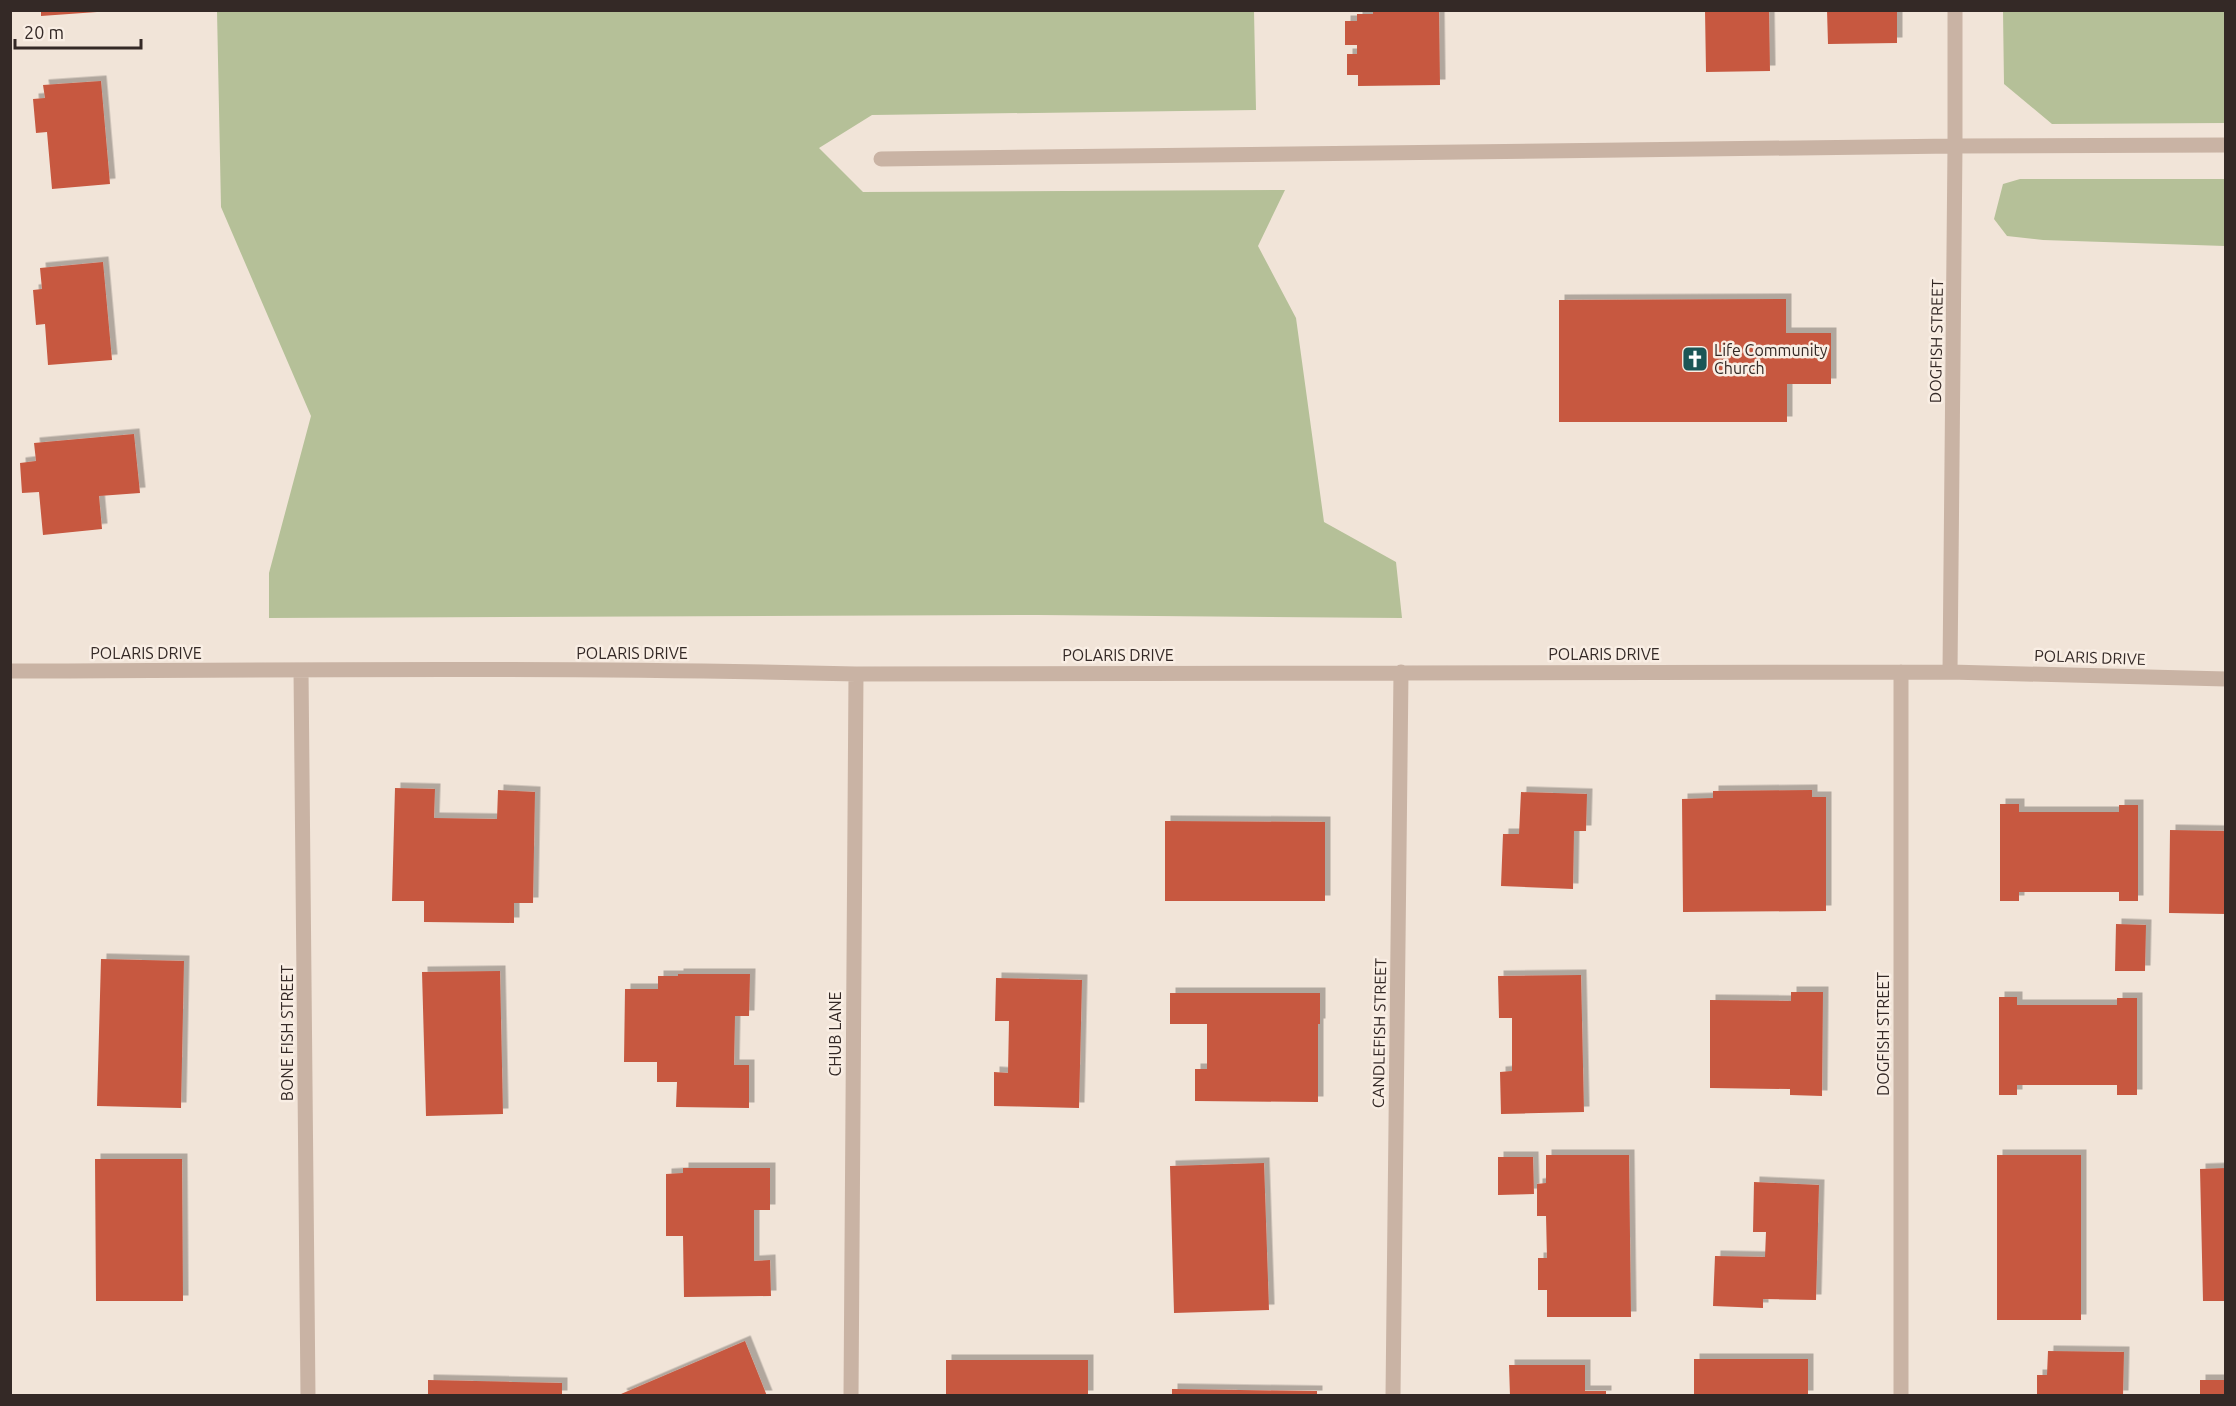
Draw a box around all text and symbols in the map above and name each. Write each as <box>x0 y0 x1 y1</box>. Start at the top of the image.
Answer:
scale bar <box>15 12 141 50</box>
text: 20 m <box>24 22 64 42</box>
street label: DOGFISH STREET <box>1926 279 1946 403</box>
place label: Life Community Church <box>1714 341 1828 377</box>
church icon: Life Community Church <box>1680 344 1710 374</box>
street label: POLARIS DRIVE <box>90 644 202 662</box>
street label: POLARIS DRIVE <box>576 644 688 662</box>
street label: POLARIS DRIVE <box>1548 645 1660 663</box>
street label: POLARIS DRIVE <box>1062 646 1174 664</box>
street label: POLARIS DRIVE <box>2034 646 2146 668</box>
street label: CANDLEFISH STREET <box>1369 958 1389 1108</box>
street label: BONE FISH STREET <box>278 965 296 1101</box>
street label: DOGFISH STREET <box>1874 972 1892 1096</box>
street label: CHUB LANE <box>826 991 844 1077</box>

